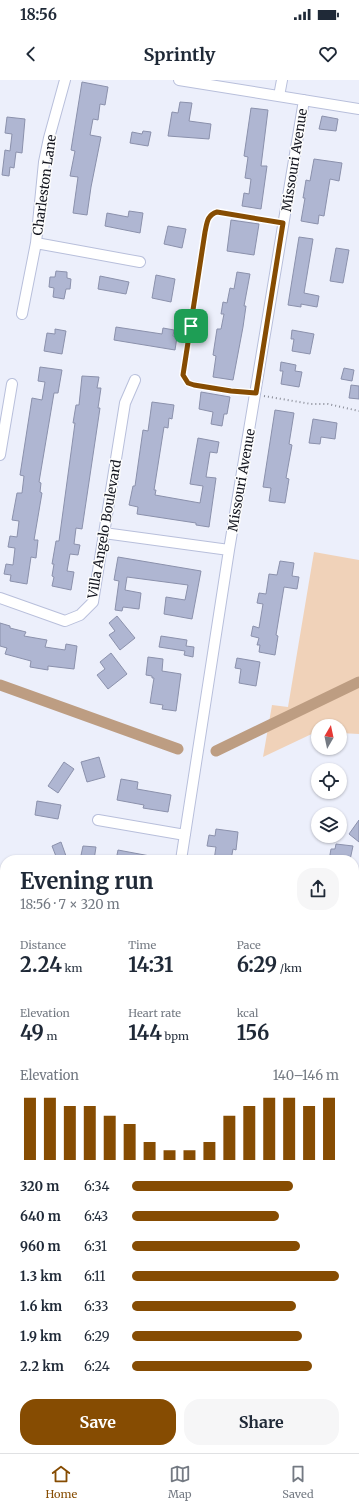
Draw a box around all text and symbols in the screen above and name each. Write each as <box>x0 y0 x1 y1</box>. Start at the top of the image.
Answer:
text: 18:56 <box>20 5 57 24</box>
icon: back <box>20 43 42 65</box>
text: Sprintly <box>143 43 216 66</box>
icon: heart <box>317 43 339 65</box>
street label: Missouri Avenue <box>278 107 311 213</box>
street label: Charleston Lane <box>29 133 60 237</box>
pin <box>174 309 208 343</box>
icon: arrive <box>180 315 202 337</box>
street label: Missouri Avenue <box>224 427 259 533</box>
street label: Villa Angelo Boulevard <box>84 458 125 601</box>
north arrow <box>311 719 347 755</box>
map controls <box>311 719 347 843</box>
button: locate <box>311 763 347 799</box>
button: layers <box>311 807 347 843</box>
text: Evening run <box>20 867 154 895</box>
button: share <box>297 868 339 910</box>
text: 18:56 · 7 × 320 m <box>20 896 120 913</box>
text: Distance <box>20 938 66 952</box>
text: Time <box>128 938 156 952</box>
text: Pace <box>237 938 261 952</box>
text: 2.24 <box>20 952 62 977</box>
text: 14:31 <box>128 952 173 977</box>
text: 6:29 <box>237 952 277 977</box>
text: km <box>62 961 82 975</box>
text: /km <box>277 961 302 975</box>
text: Elevation <box>20 1006 70 1020</box>
text: Heart rate <box>128 1006 181 1020</box>
text: kcal <box>237 1006 258 1020</box>
text: 49 <box>20 1020 44 1045</box>
text: 144 <box>128 1020 162 1045</box>
text: 156 <box>237 1020 269 1045</box>
text: m <box>44 1029 57 1043</box>
text: bpm <box>162 1029 189 1043</box>
text: Elevation <box>20 1067 79 1084</box>
text: 140–146 m <box>273 1067 339 1084</box>
text: 320 m <box>20 1178 59 1195</box>
text: 6:34 <box>84 1178 109 1195</box>
text: 640 m <box>20 1208 61 1225</box>
text: 6:43 <box>84 1208 108 1225</box>
text: 960 m <box>20 1238 61 1255</box>
text: 6:31 <box>84 1238 107 1255</box>
text: 1.3 km <box>20 1268 62 1285</box>
text: 6:11 <box>84 1268 105 1285</box>
text: 1.6 km <box>20 1298 62 1315</box>
text: 6:33 <box>84 1298 108 1315</box>
text: 1.9 km <box>20 1328 62 1345</box>
text: 6:29 <box>84 1328 110 1345</box>
text: 2.2 km <box>20 1358 64 1375</box>
text: 6:24 <box>84 1358 110 1375</box>
button: Save <box>20 1399 176 1445</box>
button: Share <box>184 1399 339 1445</box>
tab: Home <box>45 1463 77 1501</box>
tab: Map <box>168 1463 191 1501</box>
tab: Saved <box>282 1463 314 1501</box>

